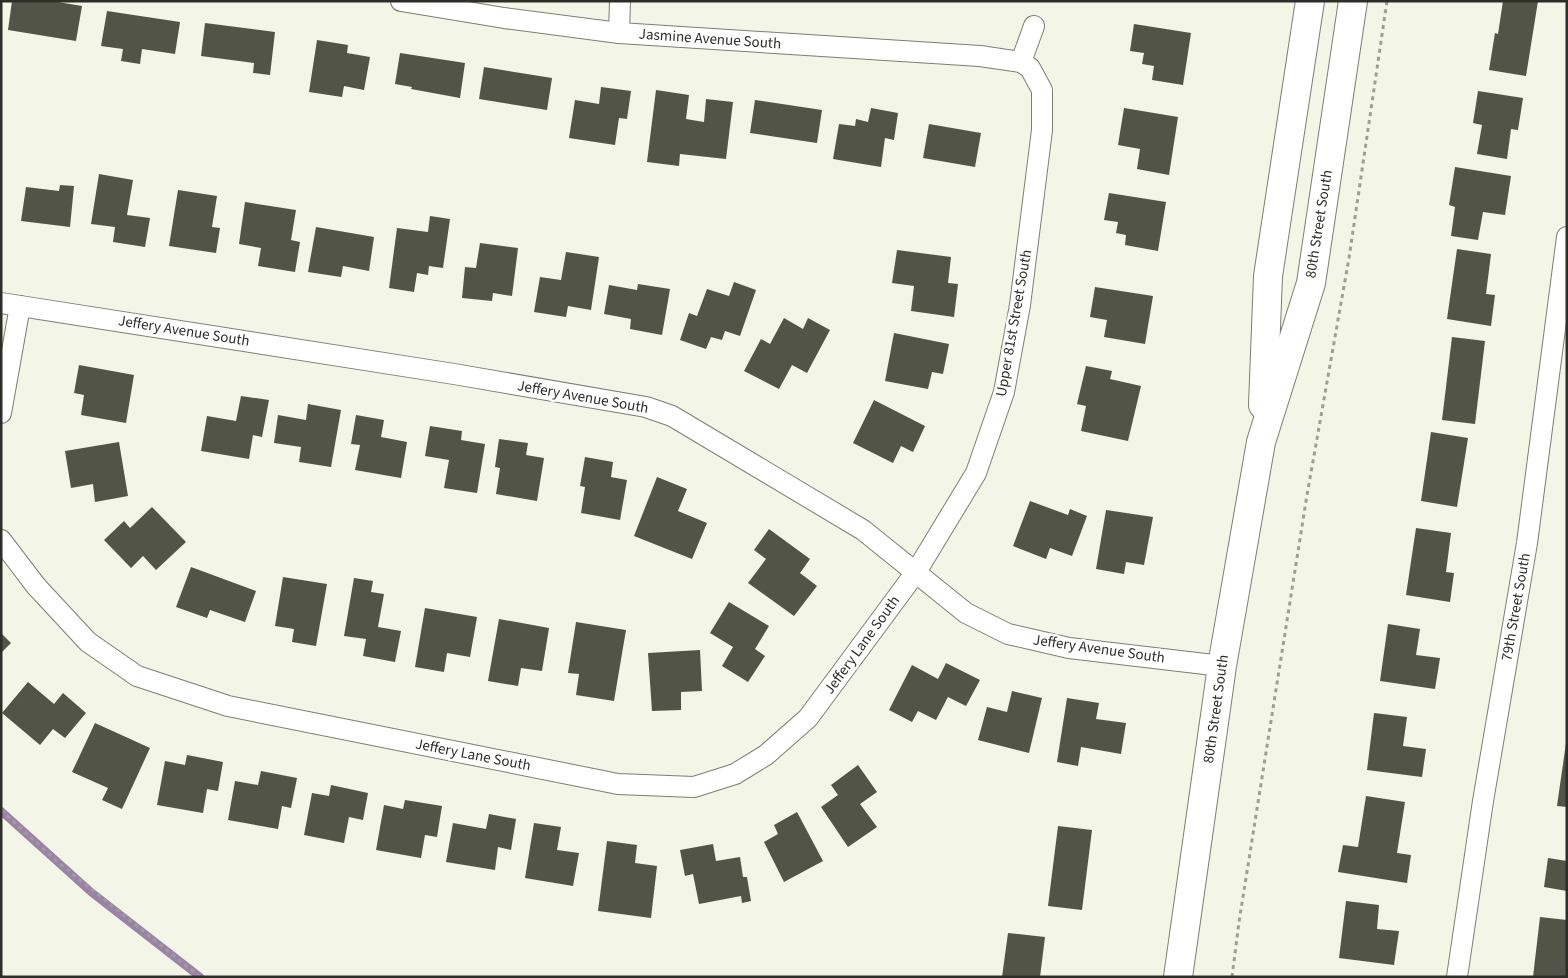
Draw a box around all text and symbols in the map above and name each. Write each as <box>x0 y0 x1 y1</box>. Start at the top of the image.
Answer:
street label: Jasmine Avenue South <box>638 24 782 54</box>
street label: 80th Street South <box>1300 168 1338 280</box>
street label: Upper 81st Street South <box>991 248 1037 398</box>
street label: Jeffery Avenue South <box>117 310 251 352</box>
street label: Jeffery Avenue South <box>516 375 650 419</box>
street label: 79th Street South <box>1496 551 1536 663</box>
street label: Jeffery Lane South <box>819 591 905 699</box>
street label: Jeffery Avenue South <box>1032 629 1166 669</box>
street label: 80th Street South <box>1198 653 1234 765</box>
street label: Jeffery Lane South <box>413 734 533 776</box>

